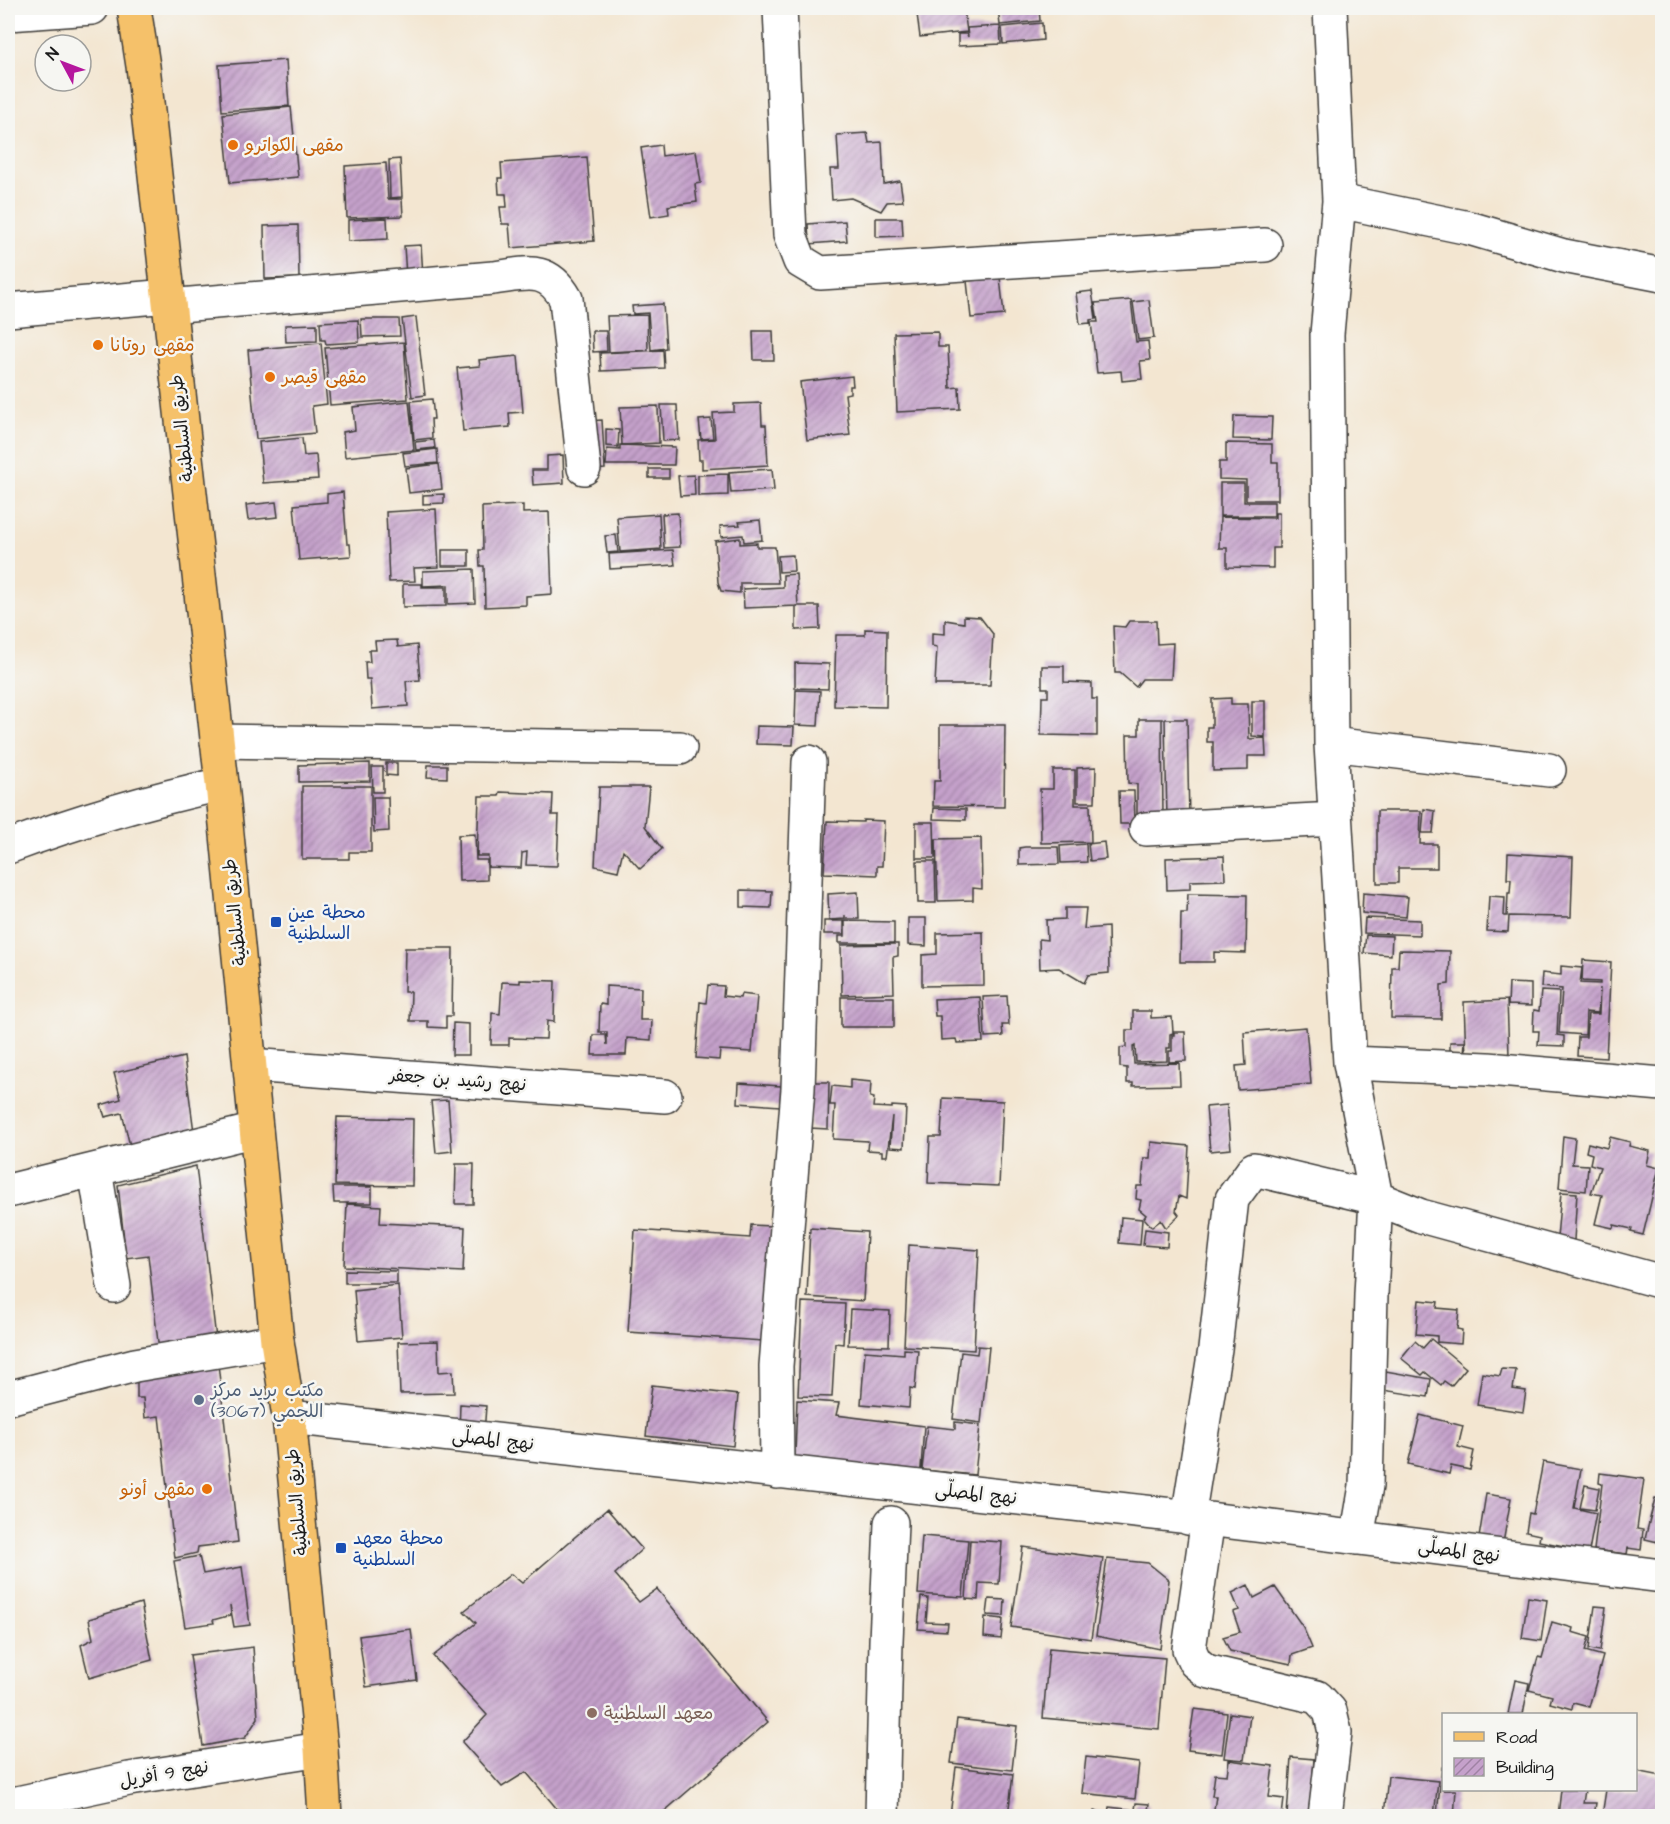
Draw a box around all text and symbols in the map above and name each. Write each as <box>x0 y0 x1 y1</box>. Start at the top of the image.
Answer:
north arrow <box>33 33 93 93</box>
text: N <box>41 43 64 65</box>
place label: مقهى الكواترو <box>244 133 344 158</box>
marker: مقهى الكواترو <box>226 138 240 152</box>
place label: مقهى روتانا <box>110 333 194 358</box>
marker: مقهى روتانا <box>91 338 105 352</box>
place label: مقهى قيصر <box>280 365 367 390</box>
marker: مقهى قيصر <box>263 370 277 384</box>
street label: طريق السلطنية <box>164 373 200 483</box>
street label: طريق السلطنية <box>217 857 253 967</box>
place label: محطة عين السلطنية <box>288 900 366 946</box>
marker: محطة عين السلطنية <box>269 915 283 929</box>
street label: نهج رشيد بن جعفر <box>387 1063 527 1097</box>
place label: مكتب بريد مركز اللجمي (3067) <box>209 1378 324 1427</box>
marker: مكتب بريد مركز اللجمي (3067) <box>192 1393 206 1407</box>
street label: نهج المصلّى <box>451 1422 535 1457</box>
street label: طريق السلطنية <box>280 1447 314 1557</box>
street label: نهج المصلّى <box>934 1476 1018 1511</box>
place label: مقهى أونو <box>118 1477 195 1502</box>
marker: مقهى أونو <box>200 1482 214 1496</box>
place label: محطة معهد السلطنية <box>353 1526 443 1572</box>
street label: نهج المصلّى <box>1417 1532 1502 1568</box>
marker: محطة معهد السلطنية <box>334 1541 348 1555</box>
place label: معهد السلطنية <box>604 1701 713 1726</box>
marker: معهد السلطنية <box>585 1706 599 1720</box>
legend <box>1442 1713 1637 1791</box>
text: Road <box>1496 1725 1537 1750</box>
street label: نهج 9 أفريل <box>117 1754 211 1794</box>
text: Building <box>1496 1755 1554 1781</box>

